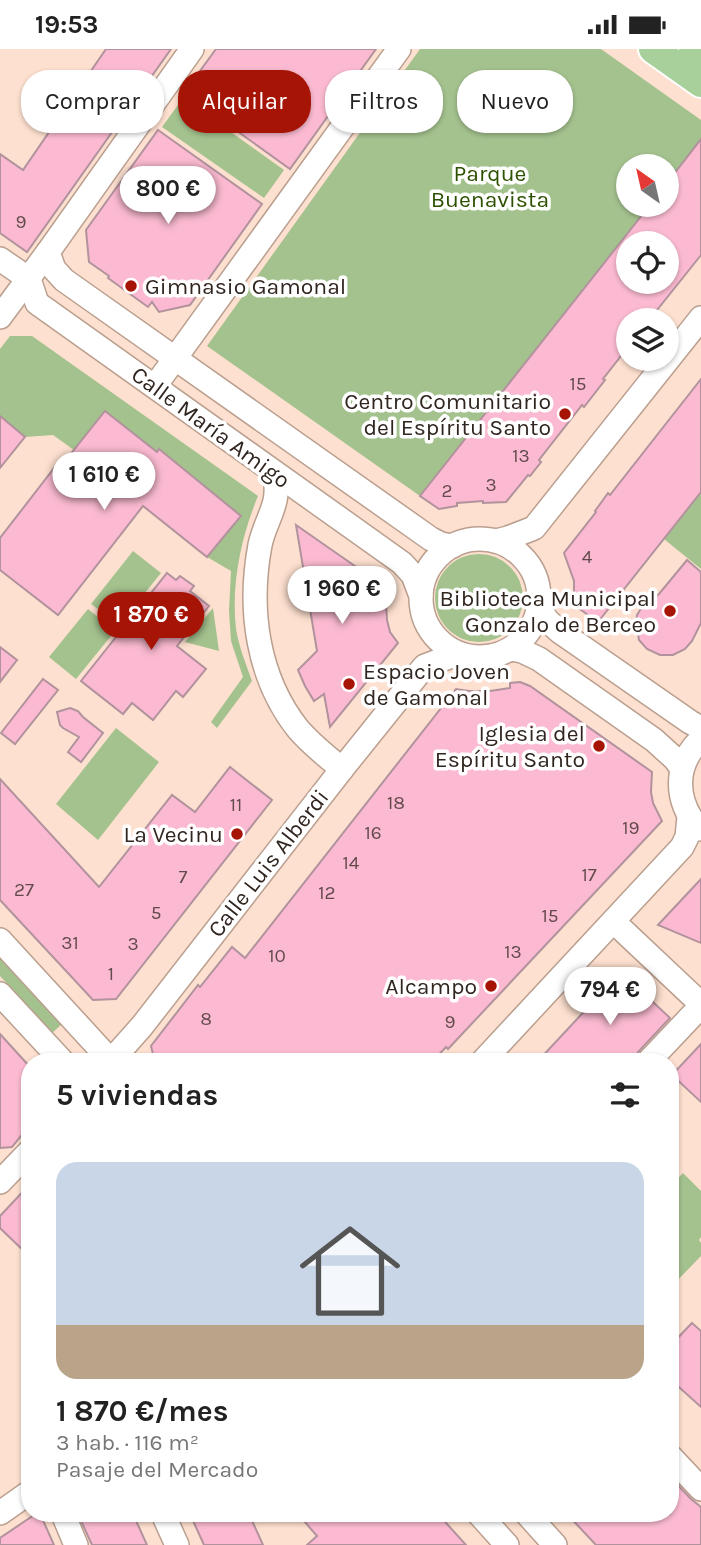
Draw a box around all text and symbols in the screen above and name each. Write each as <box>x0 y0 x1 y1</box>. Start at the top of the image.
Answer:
text: 19:53 <box>35 9 98 40</box>
chip: Comprar <box>21 70 164 133</box>
chip: Alquilar <box>178 70 311 133</box>
chip: Filtros <box>325 70 443 133</box>
chip: Nuevo <box>457 70 573 133</box>
north arrow <box>616 154 679 217</box>
map controls <box>616 154 679 371</box>
park label: Parque Buenavista <box>431 160 549 213</box>
pin: 800 € <box>119 167 217 226</box>
text: 800 € <box>136 175 200 202</box>
house number: 9 <box>15 211 27 233</box>
button: locate <box>616 231 679 294</box>
place label: Gimnasio Gamonal <box>145 273 346 300</box>
marker: Gimnasio Gamonal <box>123 278 139 294</box>
button: layers <box>616 308 679 371</box>
street label: Calle María Amigo <box>126 361 295 494</box>
house number: 15 <box>569 373 587 395</box>
place label: Centro Comunitario del Espíritu Santo <box>344 388 551 441</box>
marker: Centro Comunitario del Espíritu Santo <box>557 406 573 422</box>
house number: 13 <box>512 445 530 467</box>
pin: 1 610 € <box>39 453 169 512</box>
text: 1 610 € <box>68 461 140 488</box>
house number: 3 <box>485 474 497 496</box>
house number: 2 <box>441 480 453 502</box>
house number: 4 <box>582 546 593 568</box>
pin: 1 960 € <box>277 567 407 626</box>
text: 1 960 € <box>304 575 380 602</box>
place label: Biblioteca Municipal Gonzalo de Berceo <box>440 585 656 638</box>
pin: 1 870 € <box>86 593 216 652</box>
text: 1 870 € <box>113 601 189 628</box>
marker: Biblioteca Municipal Gonzalo de Berceo <box>662 603 678 619</box>
place label: Espacio Joven de Gamonal <box>363 658 510 711</box>
marker: Espacio Joven de Gamonal <box>341 676 357 692</box>
place label: Iglesia del Espíritu Santo <box>435 720 585 773</box>
marker: Iglesia del Espíritu Santo <box>591 738 607 754</box>
street label: Calle Luis Alberdi <box>202 784 334 942</box>
house number: 18 <box>387 792 405 814</box>
house number: 11 <box>230 794 242 816</box>
house number: 19 <box>622 817 640 839</box>
place label: La Vecinu <box>124 821 223 848</box>
house number: 16 <box>364 822 382 844</box>
marker: La Vecinu <box>229 826 245 842</box>
house number: 14 <box>343 852 360 874</box>
house number: 17 <box>581 864 597 886</box>
house number: 7 <box>179 866 188 888</box>
house number: 27 <box>14 879 34 901</box>
house number: 12 <box>318 882 336 904</box>
house number: 5 <box>151 902 161 924</box>
house number: 15 <box>541 905 559 927</box>
house number: 31 <box>61 932 79 954</box>
house number: 3 <box>127 933 139 955</box>
house number: 13 <box>504 941 522 963</box>
house number: 10 <box>268 945 286 967</box>
house number: 1 <box>108 963 114 985</box>
pin: 794 € <box>561 967 659 1027</box>
place label: Alcampo <box>385 973 477 1000</box>
text: 794 € <box>580 976 640 1003</box>
marker: Alcampo <box>483 978 499 994</box>
house number: 8 <box>200 1008 212 1030</box>
house number: 9 <box>444 1011 456 1033</box>
icon: filters <box>606 1076 644 1114</box>
text: 5 viviendas <box>56 1077 218 1113</box>
icon: home <box>287 1208 413 1334</box>
text: 1 870 €/mes <box>56 1393 229 1429</box>
text: 3 hab. · 116 m² <box>56 1429 199 1456</box>
text: Pasaje del Mercado <box>56 1456 258 1483</box>

